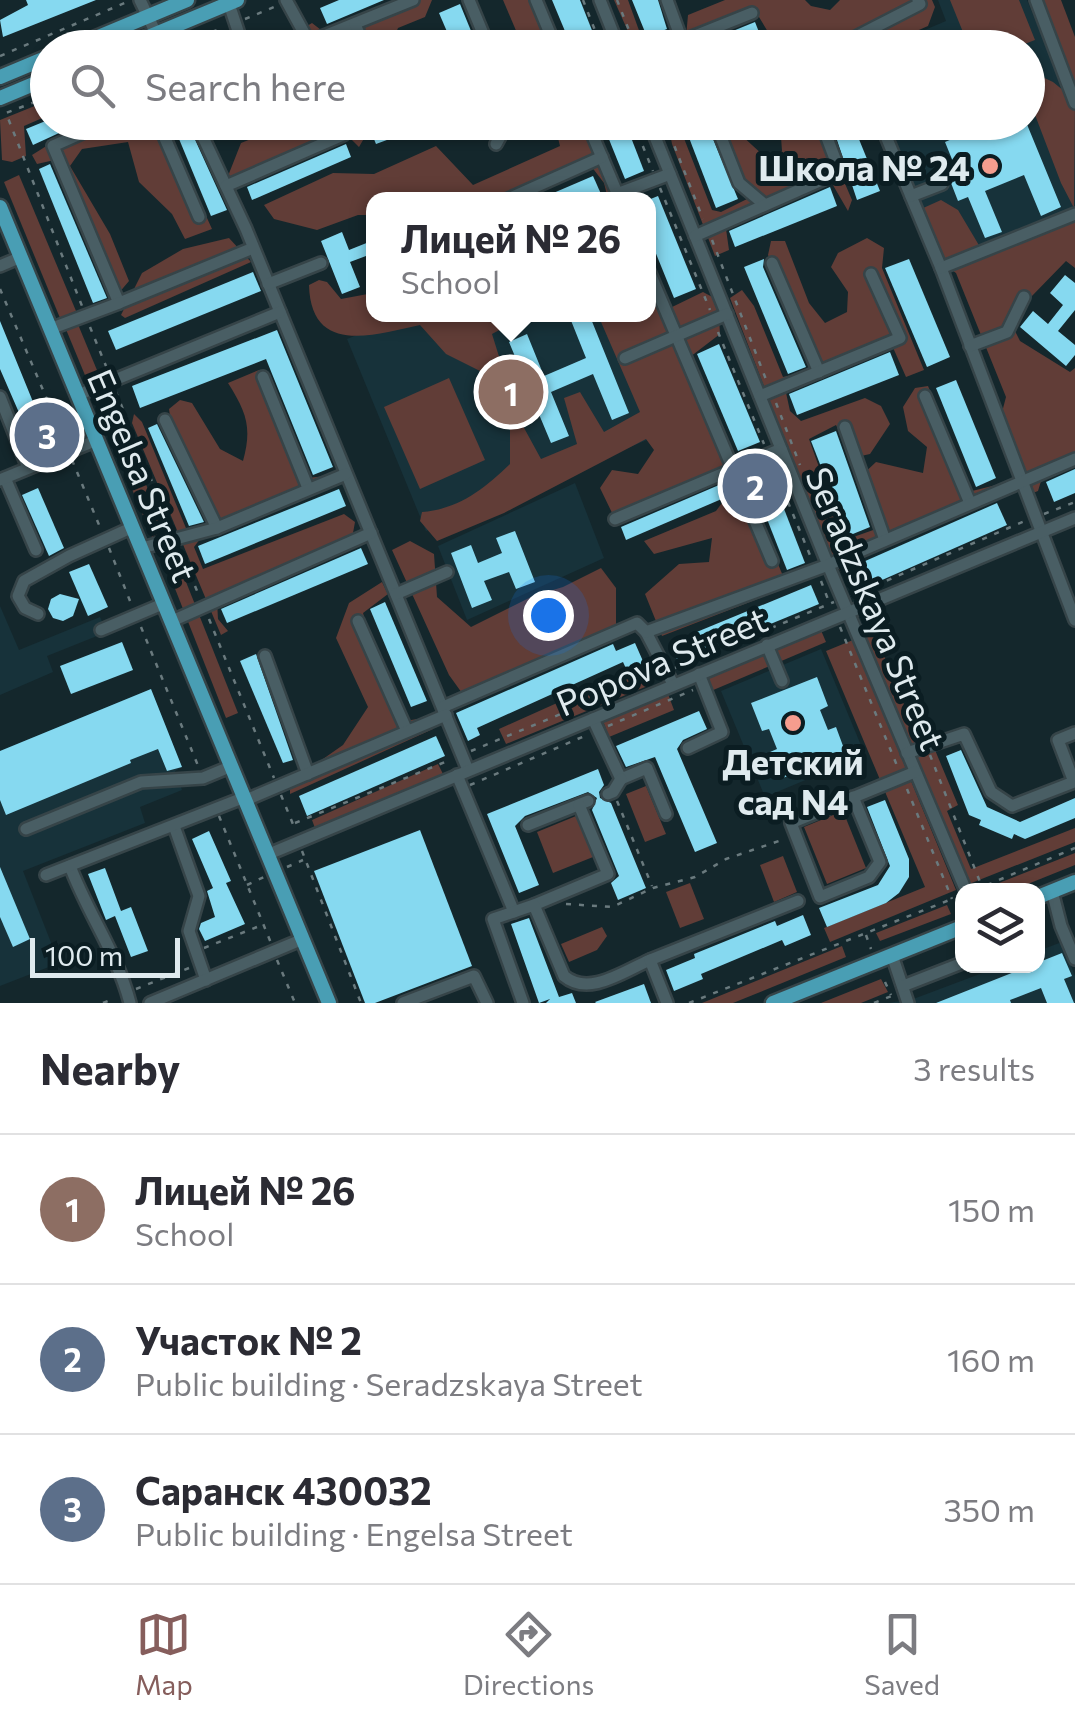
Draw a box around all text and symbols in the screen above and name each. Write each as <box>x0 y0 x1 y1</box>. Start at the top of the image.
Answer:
search box <box>30 30 1045 140</box>
icon: search <box>65 58 120 113</box>
text: Search here <box>145 62 346 109</box>
place label: Школа № 24 <box>758 145 970 188</box>
marker: Школа № 24 <box>979 155 1001 177</box>
popup <box>366 192 656 322</box>
text: Лицей № 26 <box>401 214 621 261</box>
text: School <box>401 261 500 301</box>
pin: 1 <box>478 354 544 430</box>
street label: Engelsa Street <box>80 362 208 588</box>
pin: 3 <box>15 398 80 472</box>
pin: 2 <box>722 448 788 524</box>
street label: Seradzskaya Street <box>798 460 956 756</box>
your location <box>523 590 574 641</box>
street label: Popova Street <box>549 596 773 724</box>
marker: Детский сад N4 <box>782 712 804 734</box>
place label: Детский сад N4 <box>722 739 864 822</box>
map controls <box>955 883 1045 973</box>
button: layers <box>955 883 1045 973</box>
scale bar <box>30 933 180 978</box>
text: 100 m <box>45 938 123 972</box>
text: Nearby <box>40 1042 180 1094</box>
text: 3 results <box>913 1048 1035 1088</box>
text: Лицей № 26 <box>135 1166 356 1213</box>
text: 1 <box>65 1189 80 1229</box>
text: 150 m <box>948 1189 1035 1229</box>
text: School <box>135 1213 234 1253</box>
text: Участок № 2 <box>135 1316 362 1363</box>
text: 2 <box>63 1339 82 1379</box>
text: 160 m <box>947 1339 1035 1379</box>
text: Public building · Seradzskaya Street <box>135 1363 643 1403</box>
text: Саранск 430032 <box>135 1466 432 1513</box>
text: 3 <box>63 1489 82 1529</box>
text: 350 m <box>943 1489 1035 1529</box>
text: Public building · Engelsa Street <box>135 1513 573 1553</box>
tab: Map <box>135 1607 193 1701</box>
tab: Directions <box>463 1607 594 1701</box>
tab: Saved <box>864 1607 940 1701</box>

